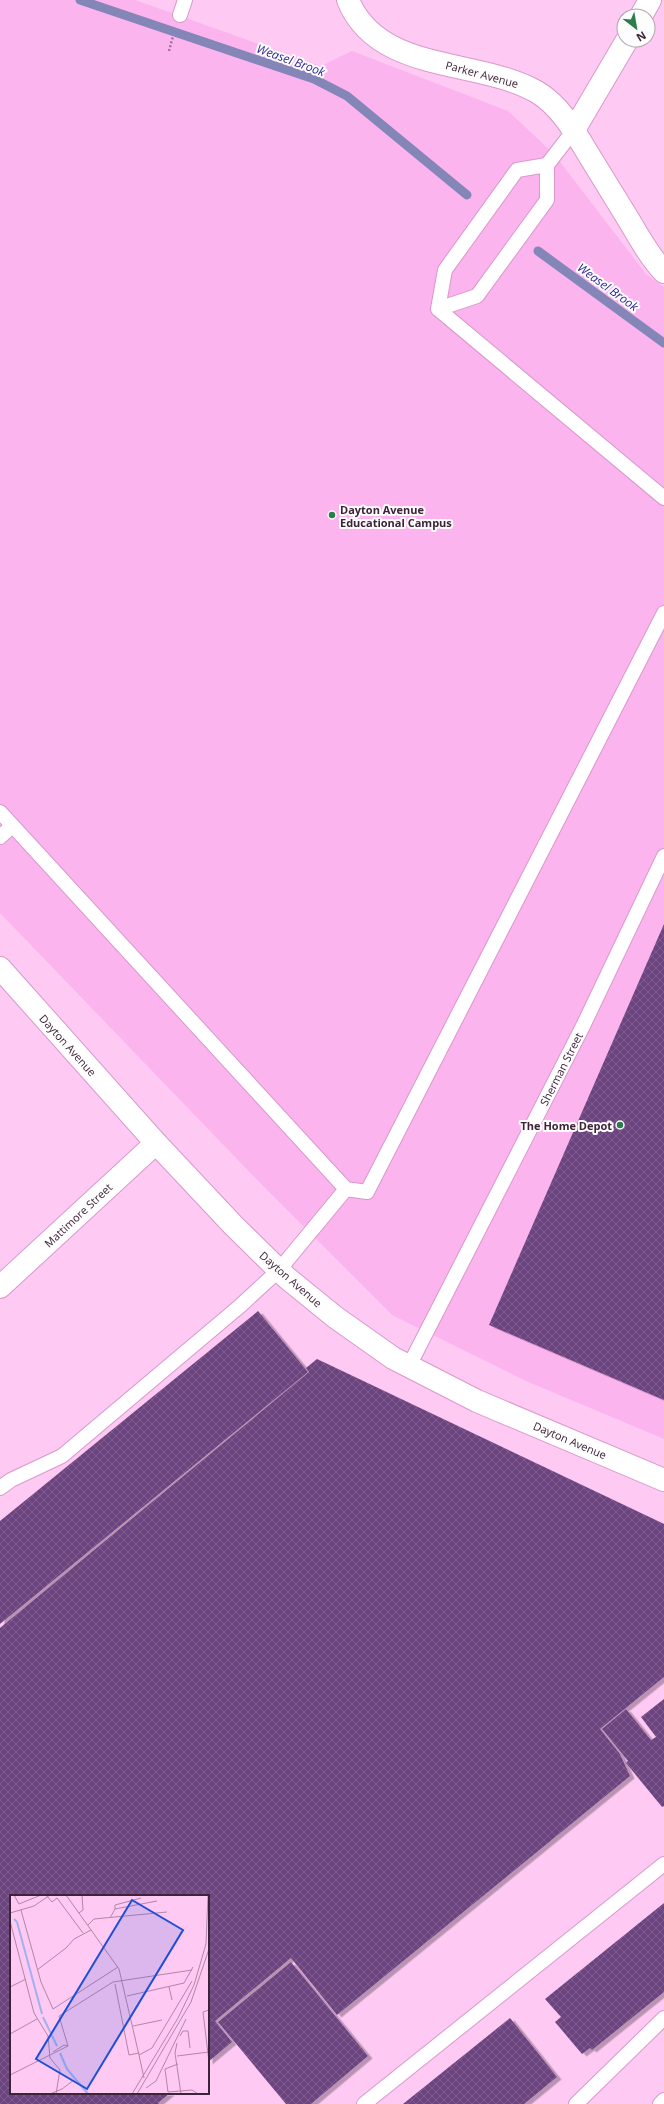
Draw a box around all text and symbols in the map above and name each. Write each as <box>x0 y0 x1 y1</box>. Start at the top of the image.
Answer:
north arrow <box>616 8 656 48</box>
text: N <box>634 28 649 46</box>
water label: Weasel Brook <box>254 40 329 81</box>
street label: Parker Avenue <box>444 57 520 91</box>
water label: Weasel Brook <box>574 259 643 316</box>
place label: Dayton Avenue Educational Campus <box>340 502 452 530</box>
marker: Dayton Avenue Educational Campus <box>327 510 337 520</box>
street label: Dayton Avenue <box>36 1011 100 1079</box>
street label: Sherman Street <box>536 1030 586 1108</box>
place label: The Home Depot <box>520 1118 612 1133</box>
marker: The Home Depot <box>615 1120 625 1130</box>
street label: Mattimore Street <box>41 1180 115 1250</box>
street label: Dayton Avenue <box>257 1248 325 1310</box>
street label: Dayton Avenue <box>531 1418 609 1462</box>
inset map <box>10 1895 209 2094</box>

